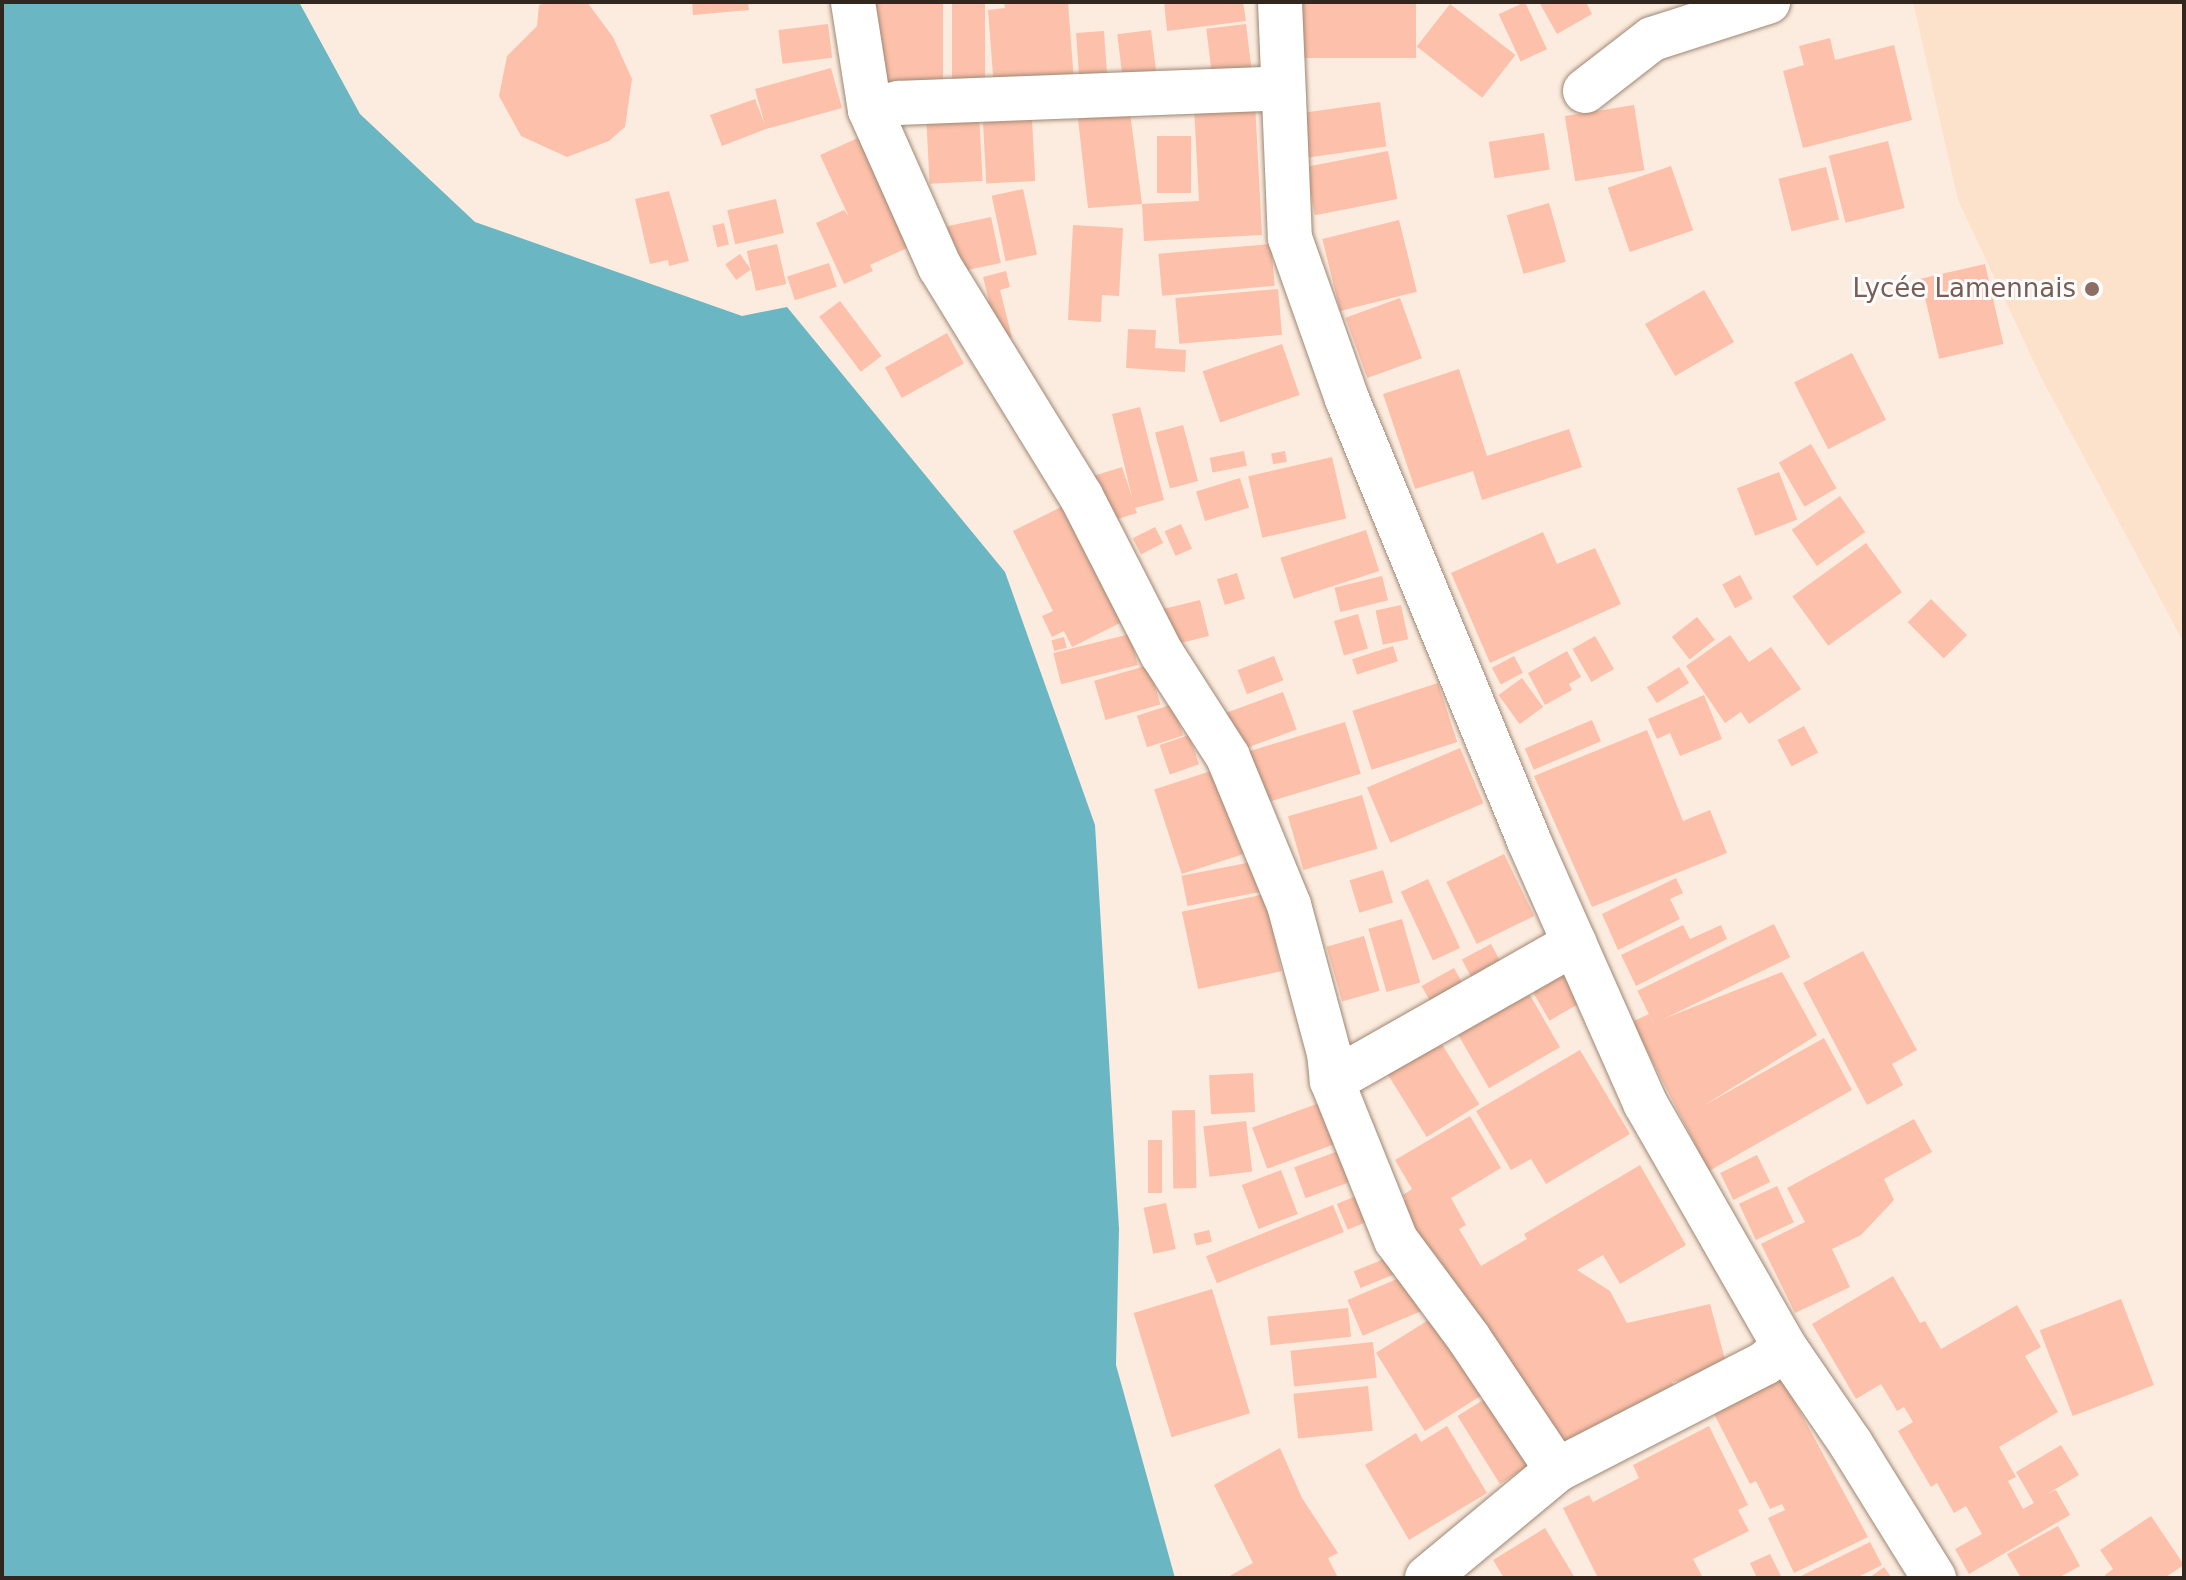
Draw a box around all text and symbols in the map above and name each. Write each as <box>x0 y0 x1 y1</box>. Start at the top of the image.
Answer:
place label: Lycée Lamennais <box>1853 273 2076 305</box>
marker: Lycée Lamennais <box>2083 280 2101 298</box>

